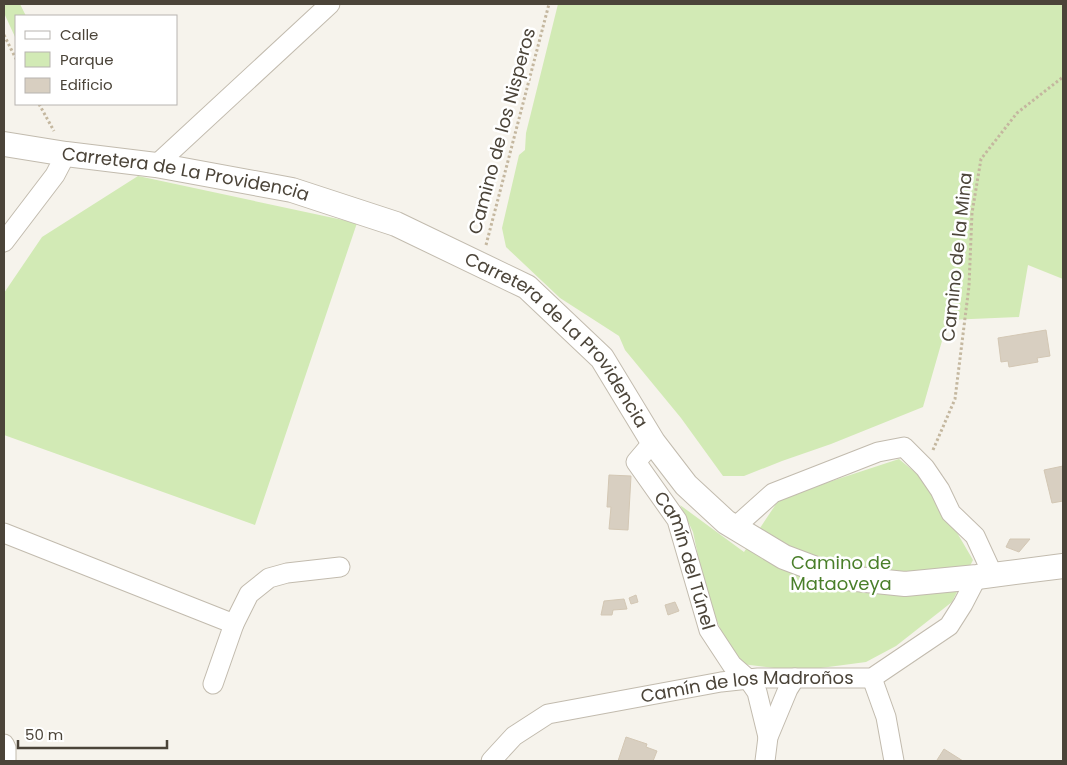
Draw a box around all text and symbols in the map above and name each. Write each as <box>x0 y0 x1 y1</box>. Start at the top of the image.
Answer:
legend <box>15 15 178 105</box>
text: Calle <box>60 24 98 45</box>
street label: Camino de los Nisperos <box>462 25 541 237</box>
text: Parque <box>60 49 113 70</box>
text: Edificio <box>60 74 113 95</box>
street label: Carretera de La Providencia <box>60 141 313 207</box>
street label: Camino de la Mina <box>935 171 978 343</box>
street label: Carretera de La Providencia <box>461 246 654 432</box>
street label: Camín del Túnel <box>648 486 721 633</box>
park label: Camino de Mataoveya <box>790 550 892 596</box>
street label: Camín de los Madroños <box>638 665 854 709</box>
scale bar <box>18 718 166 750</box>
text: 50 m <box>25 724 63 745</box>

